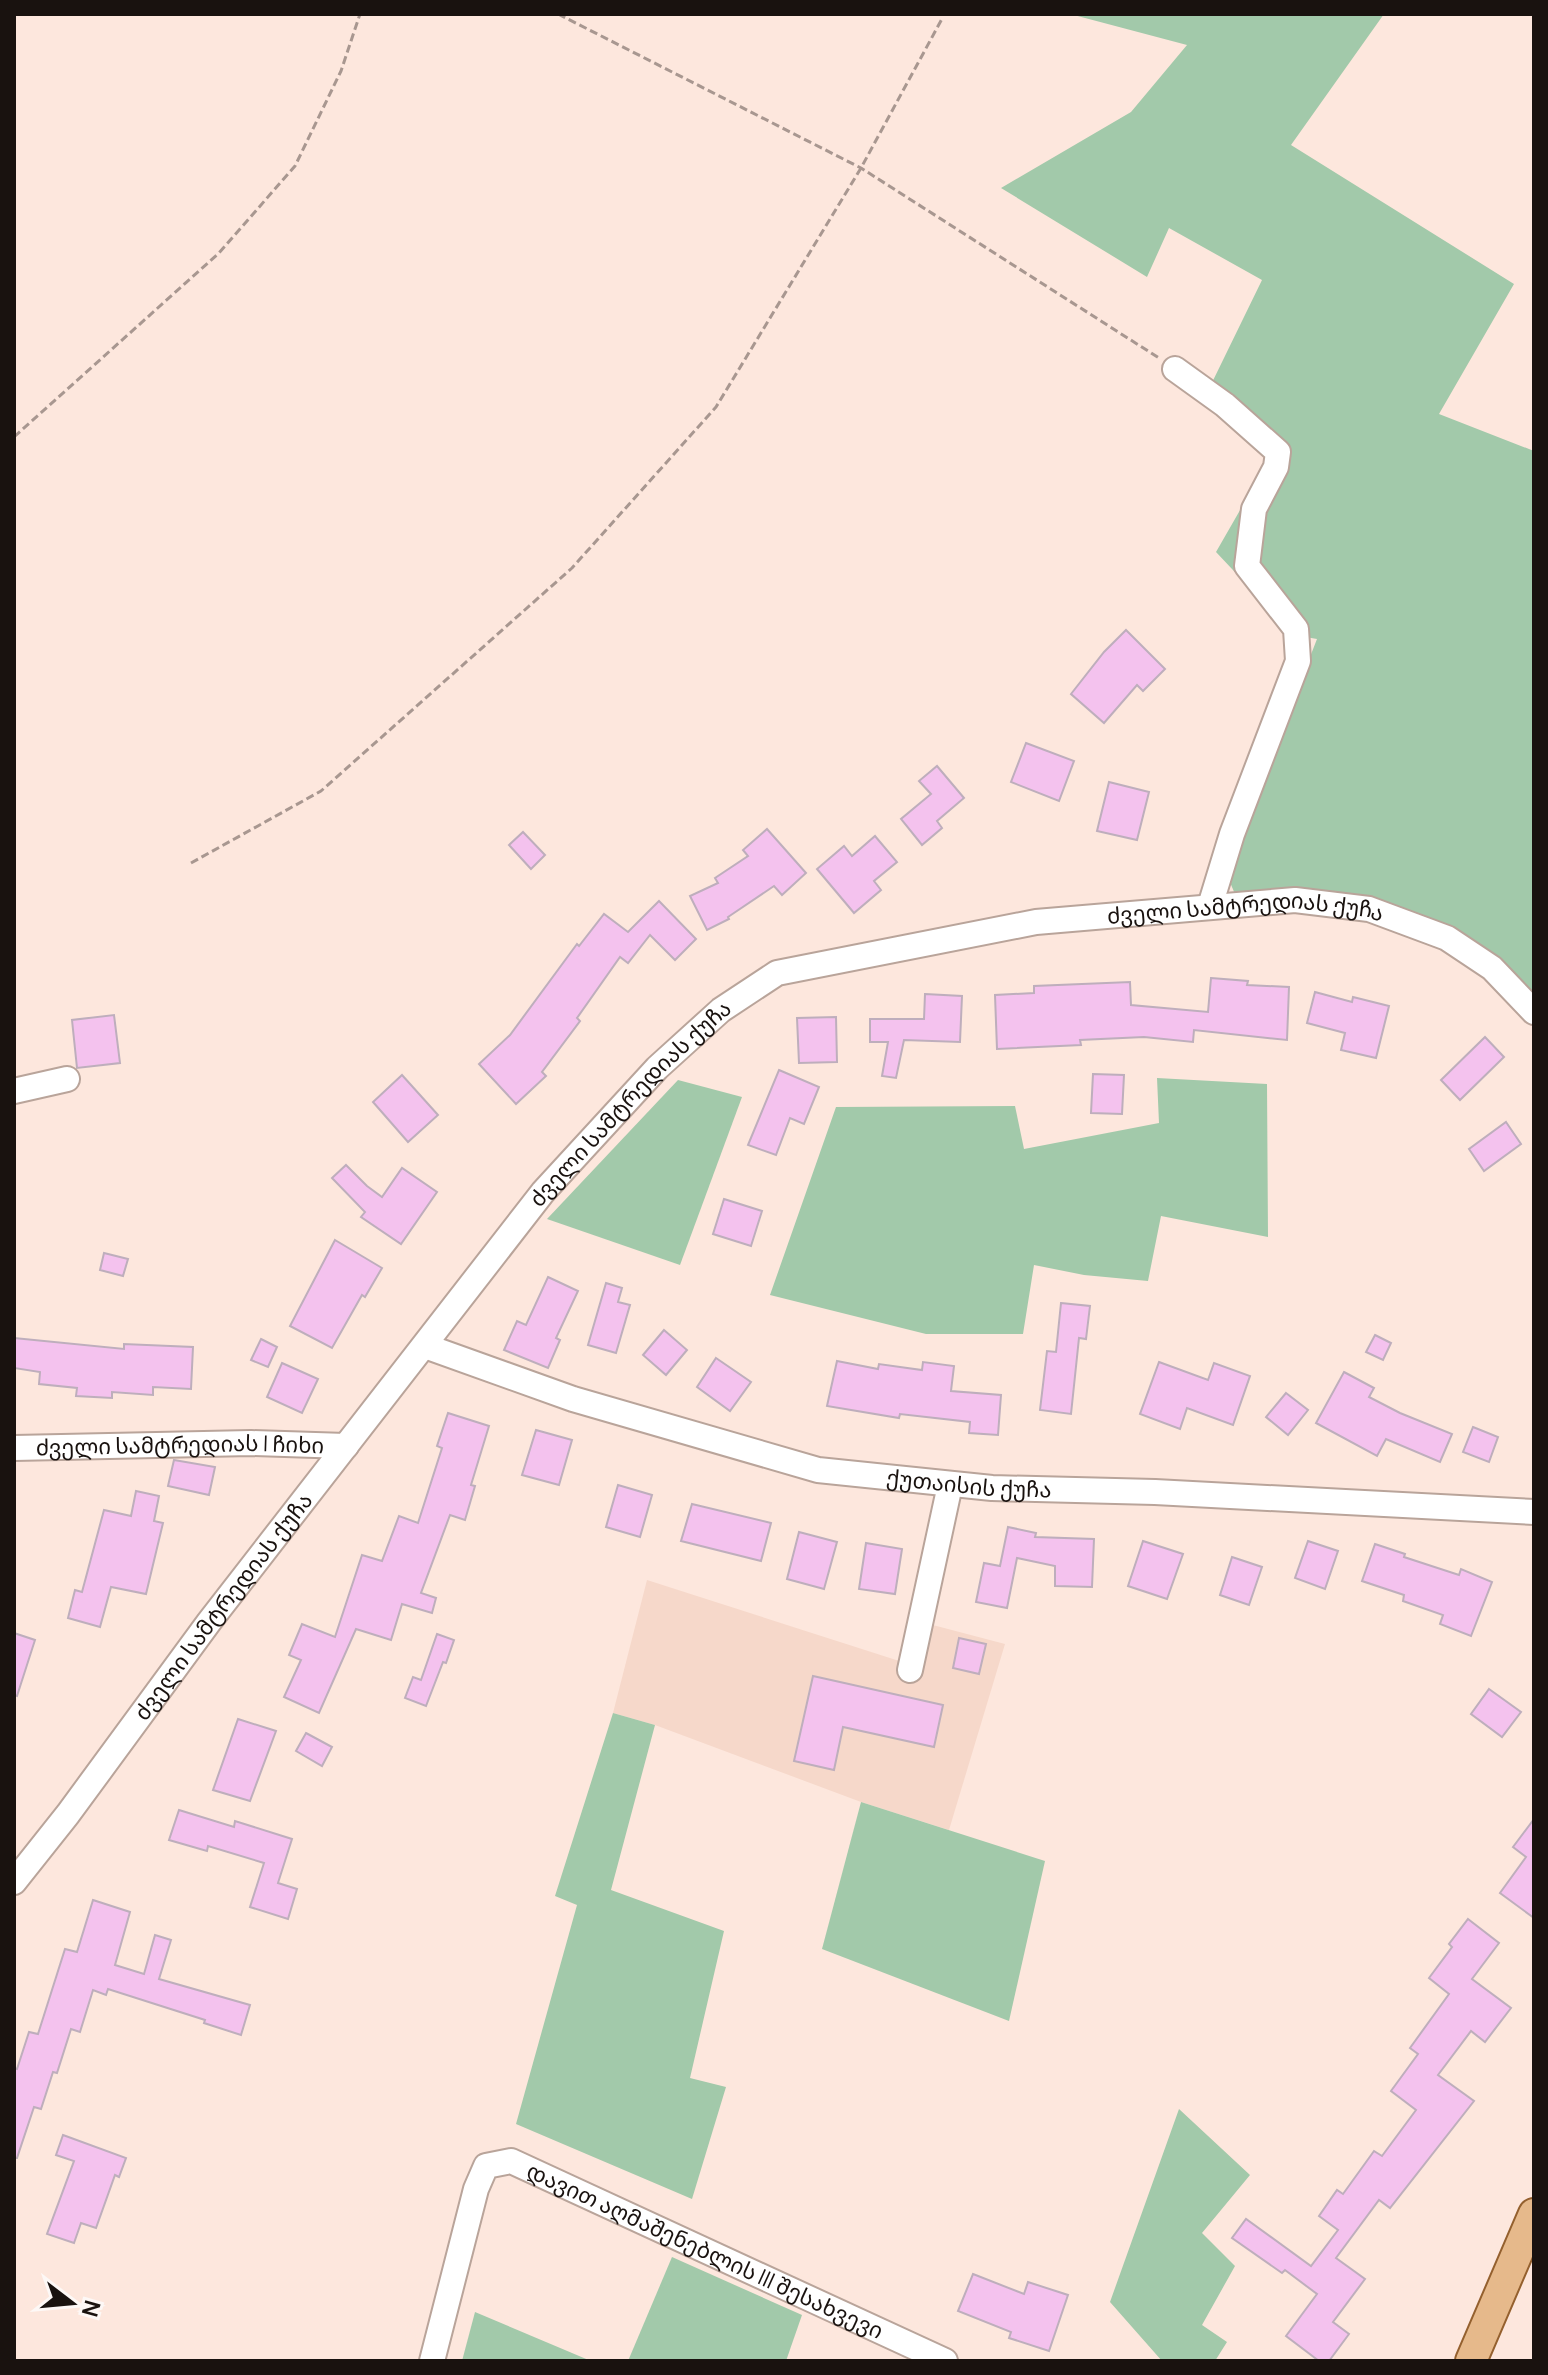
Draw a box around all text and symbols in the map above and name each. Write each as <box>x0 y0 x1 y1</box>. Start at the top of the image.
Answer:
street label: ძველი სამტრედიას ქუჩა <box>1106 885 1389 931</box>
street label: ძველი სამტრედიას ქუჩა <box>522 993 737 1213</box>
street label: ძველი სამტრედიას I ჩიხი <box>35 1428 325 1463</box>
street label: ქუთაისის ქუჩა <box>885 1462 1052 1504</box>
street label: ძველი სამტრედიას ქუჩა <box>127 1486 319 1726</box>
street label: დავით აღმაშენებლის III შესახვევი <box>522 2155 888 2346</box>
north arrow <box>32 2263 112 2343</box>
text: N <box>75 2297 108 2320</box>

